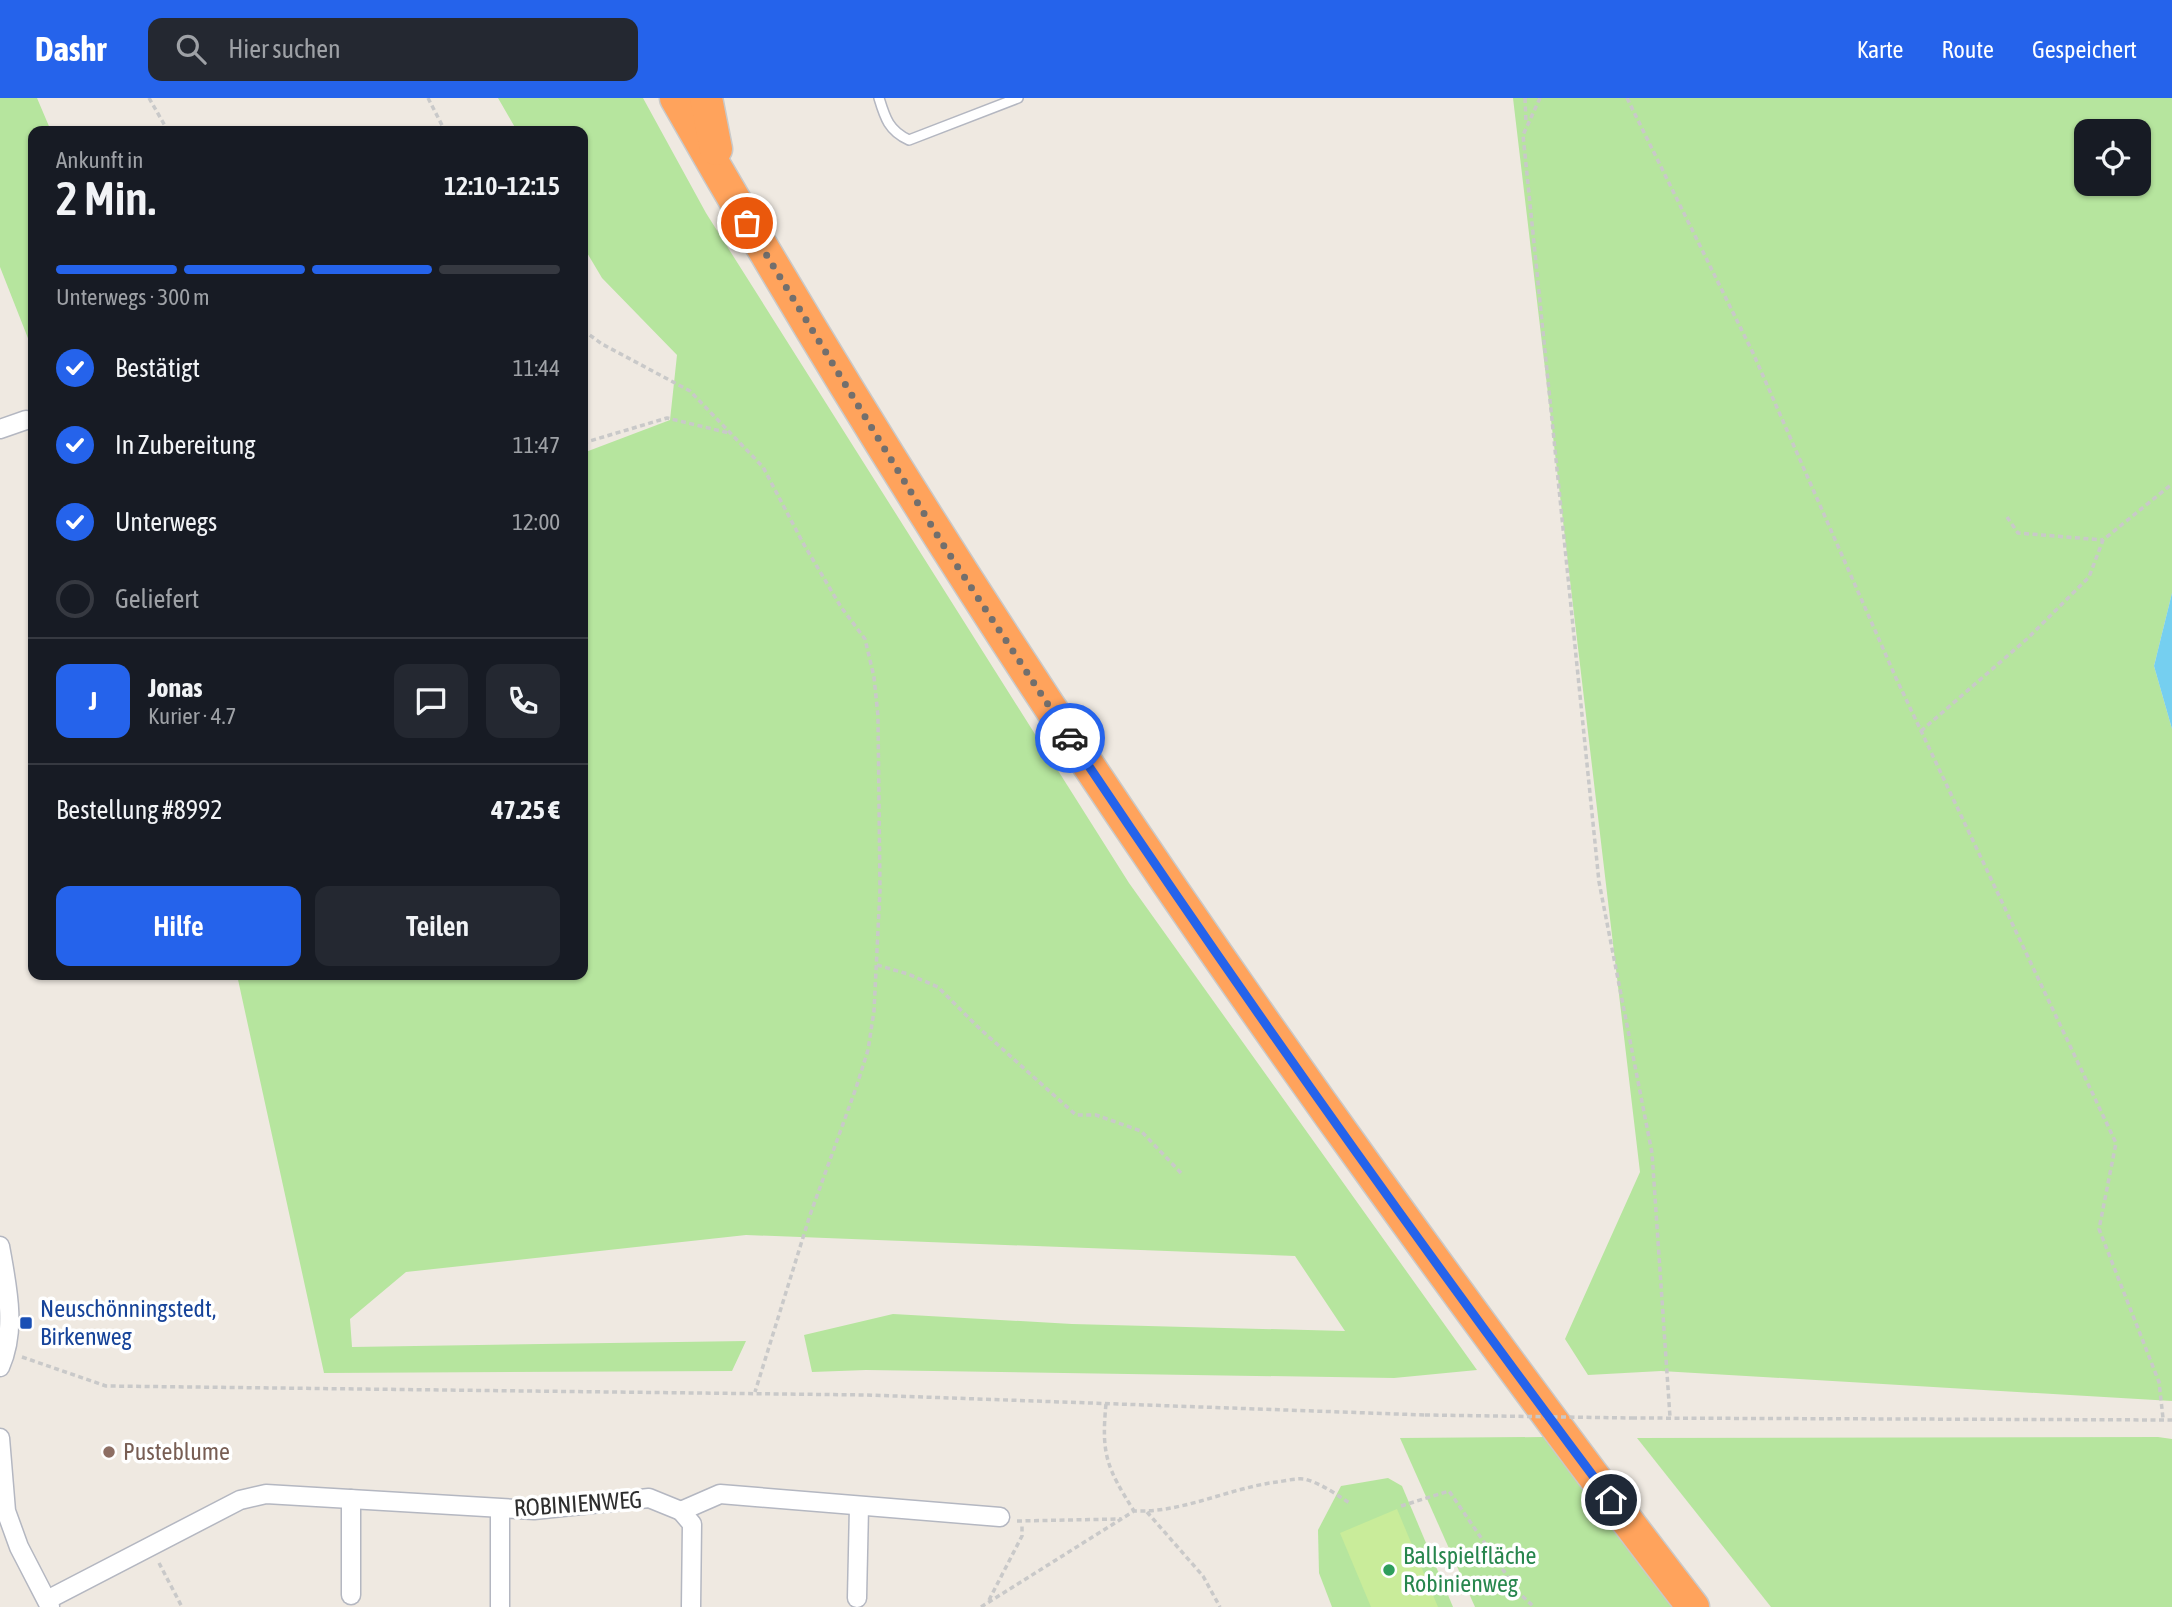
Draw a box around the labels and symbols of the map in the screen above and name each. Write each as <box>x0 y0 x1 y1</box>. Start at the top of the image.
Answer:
pin <box>717 193 777 253</box>
courier <box>1035 703 1105 773</box>
place label: Neuschönningstedt, Birkenweg <box>40 1295 216 1350</box>
marker: Neuschönningstedt, Birkenweg <box>18 1315 34 1331</box>
place label: Pusteblume <box>123 1438 230 1465</box>
marker: Pusteblume <box>101 1444 117 1460</box>
pin <box>1581 1470 1641 1530</box>
street label: ROBINIENWEG <box>513 1486 643 1521</box>
place label: Ballspielfläche Robinienweg <box>1403 1542 1536 1597</box>
marker: Ballspielfläche Robinienweg <box>1381 1562 1397 1578</box>

